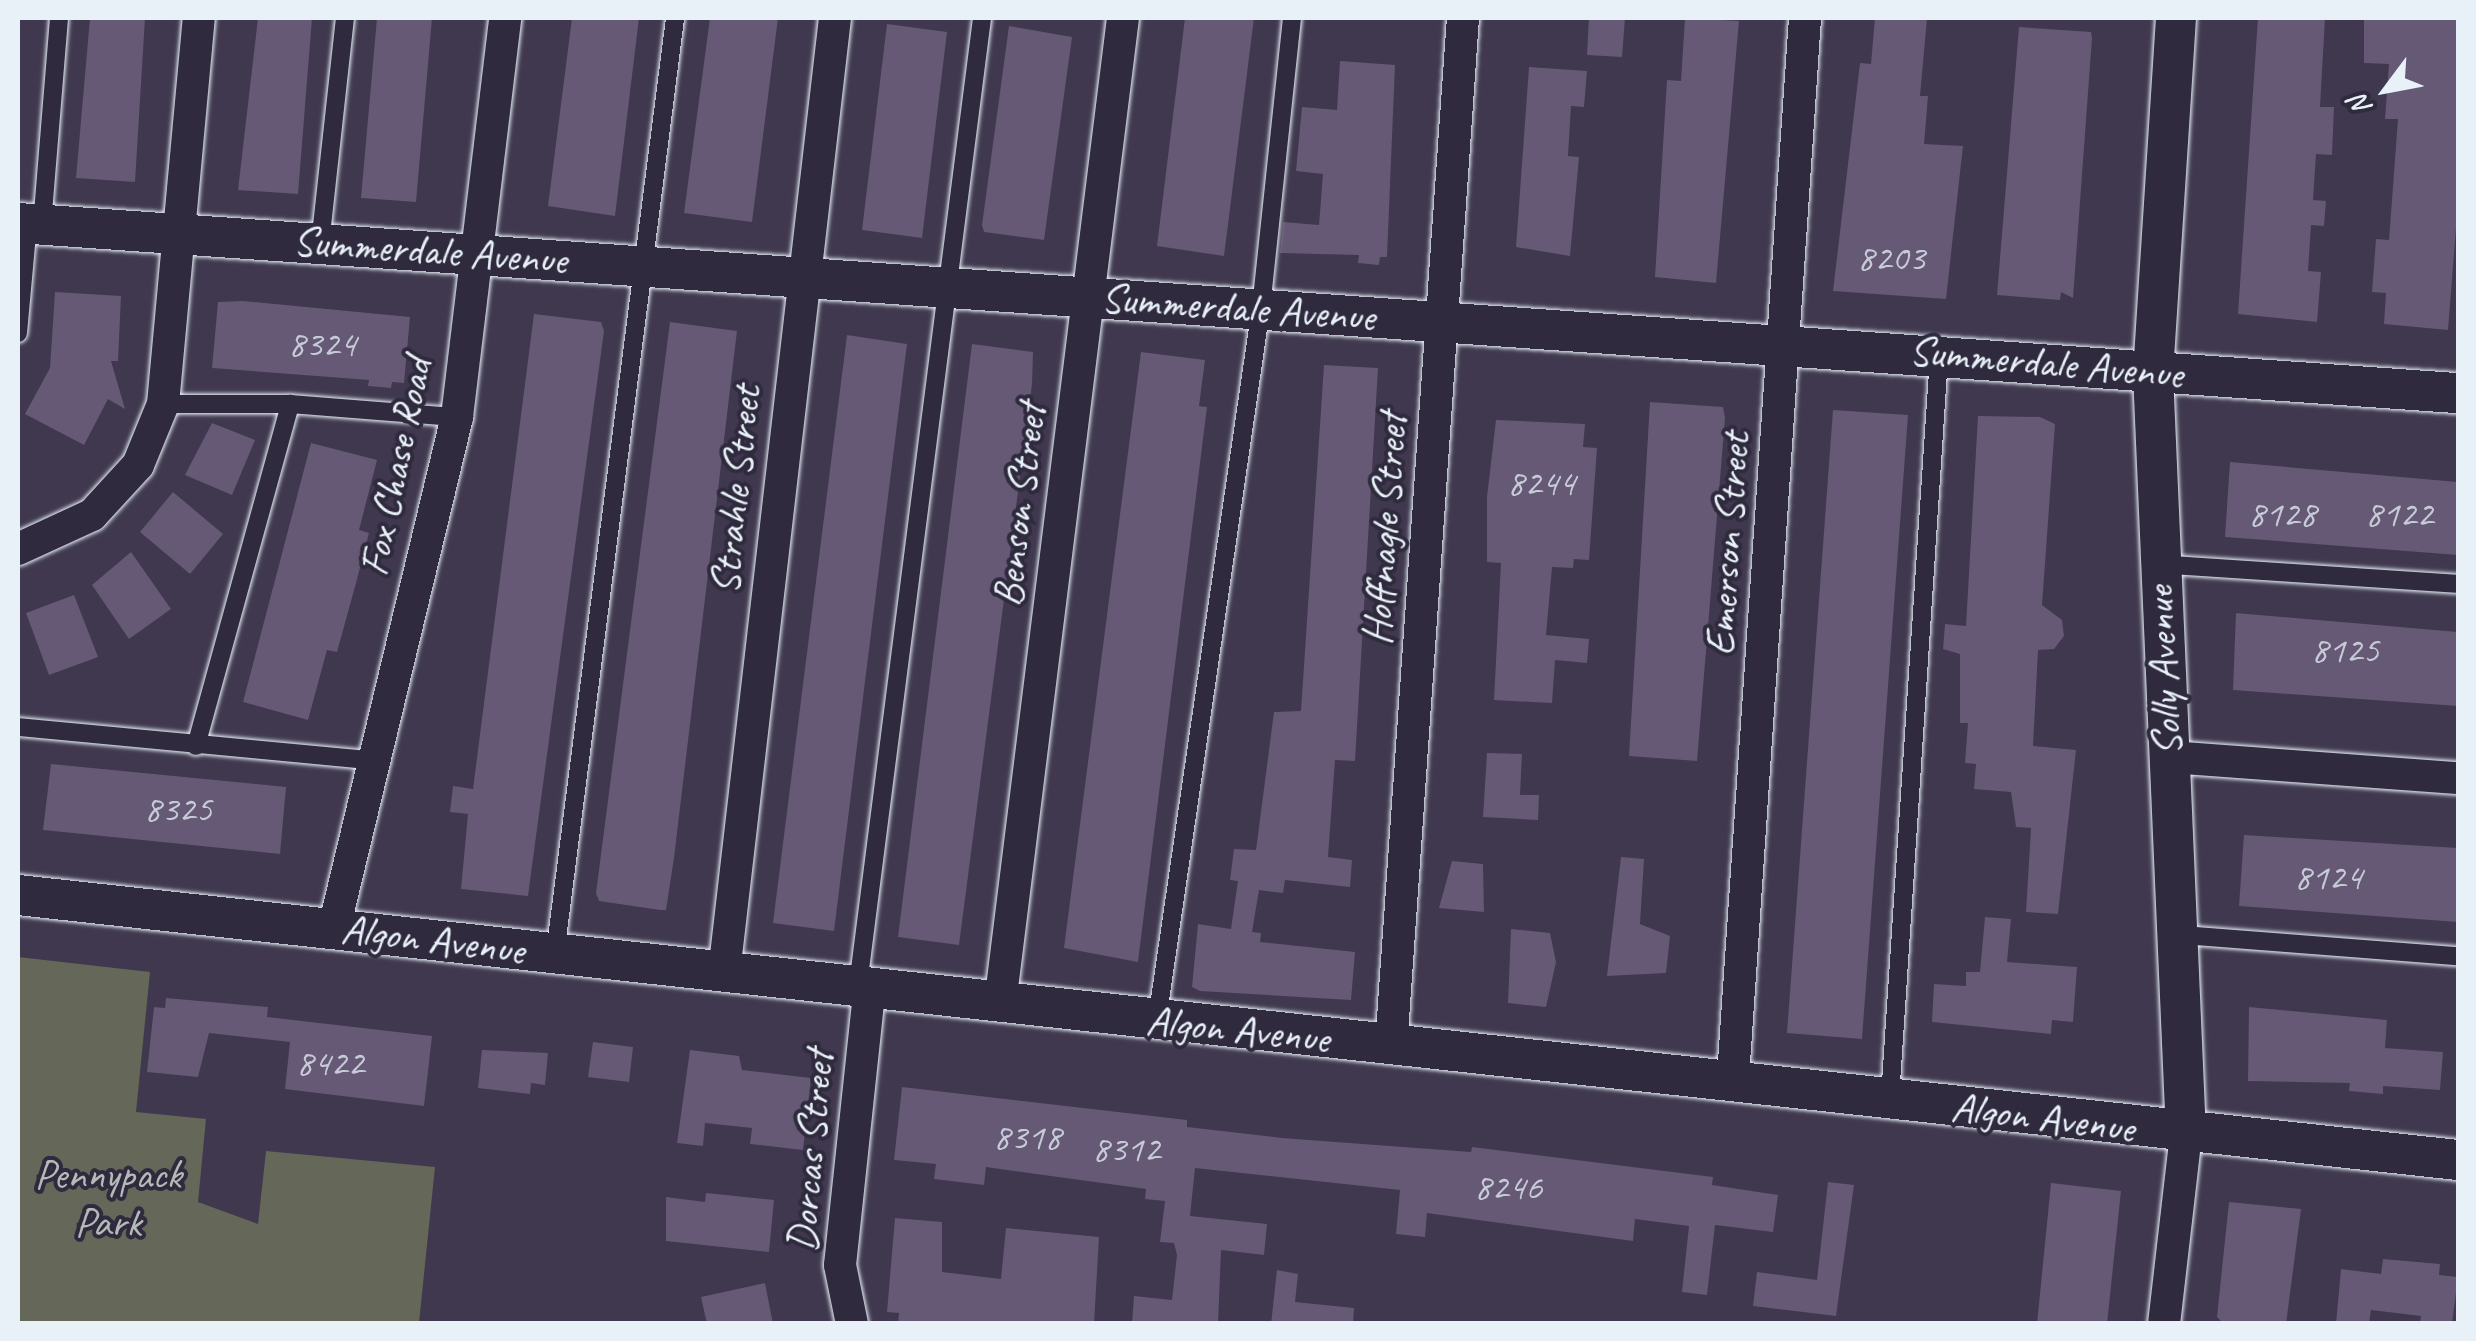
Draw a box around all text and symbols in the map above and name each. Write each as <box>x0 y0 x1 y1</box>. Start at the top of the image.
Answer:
north arrow <box>2336 40 2436 140</box>
text: N <box>2341 90 2380 123</box>
street label: Summerdale Avenue <box>291 216 569 286</box>
house number: 8203 <box>1857 235 1925 281</box>
street label: Summerdale Avenue <box>1099 273 1377 343</box>
house number: 8324 <box>288 321 356 367</box>
street label: Summerdale Avenue <box>1907 326 2185 400</box>
street label: Fox Chase Road <box>348 352 444 582</box>
street label: Strahle Street <box>700 383 772 597</box>
street label: Benson Street <box>983 401 1057 609</box>
street label: Hoffnagle Street <box>1352 411 1418 647</box>
street label: Emerson Street <box>1695 430 1761 658</box>
house number: 8244 <box>1507 460 1575 506</box>
house number: 8128 <box>2248 491 2316 537</box>
house number: 8122 <box>2365 491 2433 537</box>
street label: Solly Avenue <box>2134 585 2194 757</box>
house number: 8125 <box>2311 627 2379 673</box>
house number: 8325 <box>144 786 212 832</box>
house number: 8124 <box>2294 854 2362 900</box>
street label: Algon Avenue <box>339 904 527 976</box>
street label: Algon Avenue <box>1144 995 1332 1065</box>
house number: 8422 <box>296 1040 364 1086</box>
street label: Dorcas Street <box>777 1048 845 1254</box>
street label: Algon Avenue <box>1949 1082 2137 1154</box>
house number: 8318 <box>993 1114 1061 1160</box>
house number: 8312 <box>1092 1126 1160 1172</box>
park label: Pennypack Park <box>34 1150 182 1248</box>
house number: 8246 <box>1474 1164 1542 1210</box>

